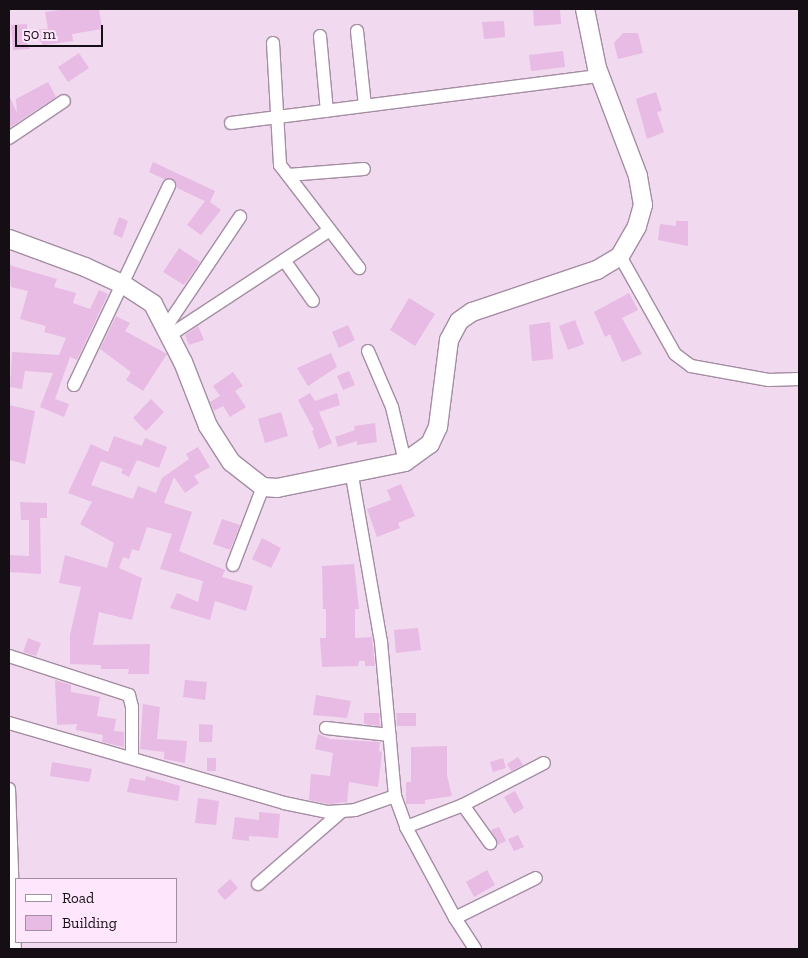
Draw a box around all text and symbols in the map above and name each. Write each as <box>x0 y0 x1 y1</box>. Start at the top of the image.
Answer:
scale bar <box>18 15 105 47</box>
text: 50 m <box>23 25 56 43</box>
legend <box>15 878 178 943</box>
text: Road <box>62 889 94 907</box>
text: Building <box>62 914 117 932</box>

